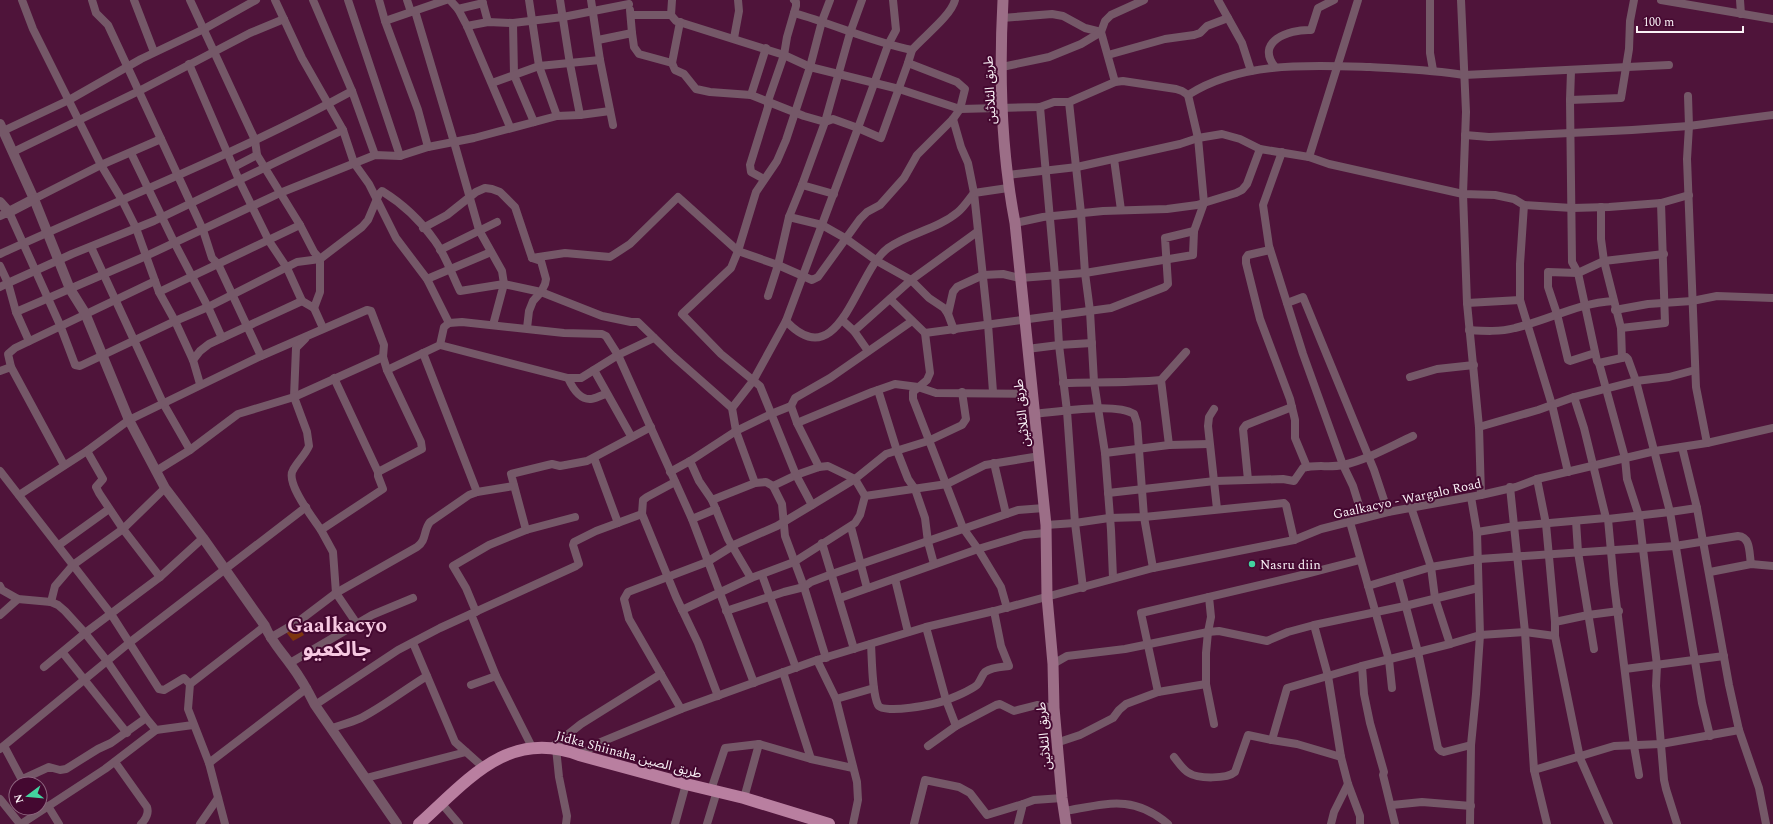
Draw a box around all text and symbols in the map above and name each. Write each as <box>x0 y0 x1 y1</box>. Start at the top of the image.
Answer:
scale bar <box>1637 8 1743 34</box>
text: 100 m <box>1643 13 1674 32</box>
street label: طريق الثلاثين <box>978 55 1002 125</box>
street label: طريق الثلاثين <box>1008 378 1036 448</box>
street label: Gaalkacyo - Wargalo Road <box>1331 473 1483 524</box>
place label: Nasru diin <box>1260 555 1321 575</box>
marker: Nasru diin <box>1247 559 1257 569</box>
district label: Gaalkacyo جالكعيو <box>287 610 387 666</box>
street label: طريق الثلاثين <box>1031 701 1057 771</box>
street label: Jidka Shiinaha طريق الصين <box>553 726 704 784</box>
north arrow <box>8 776 48 816</box>
text: N <box>9 792 28 805</box>

